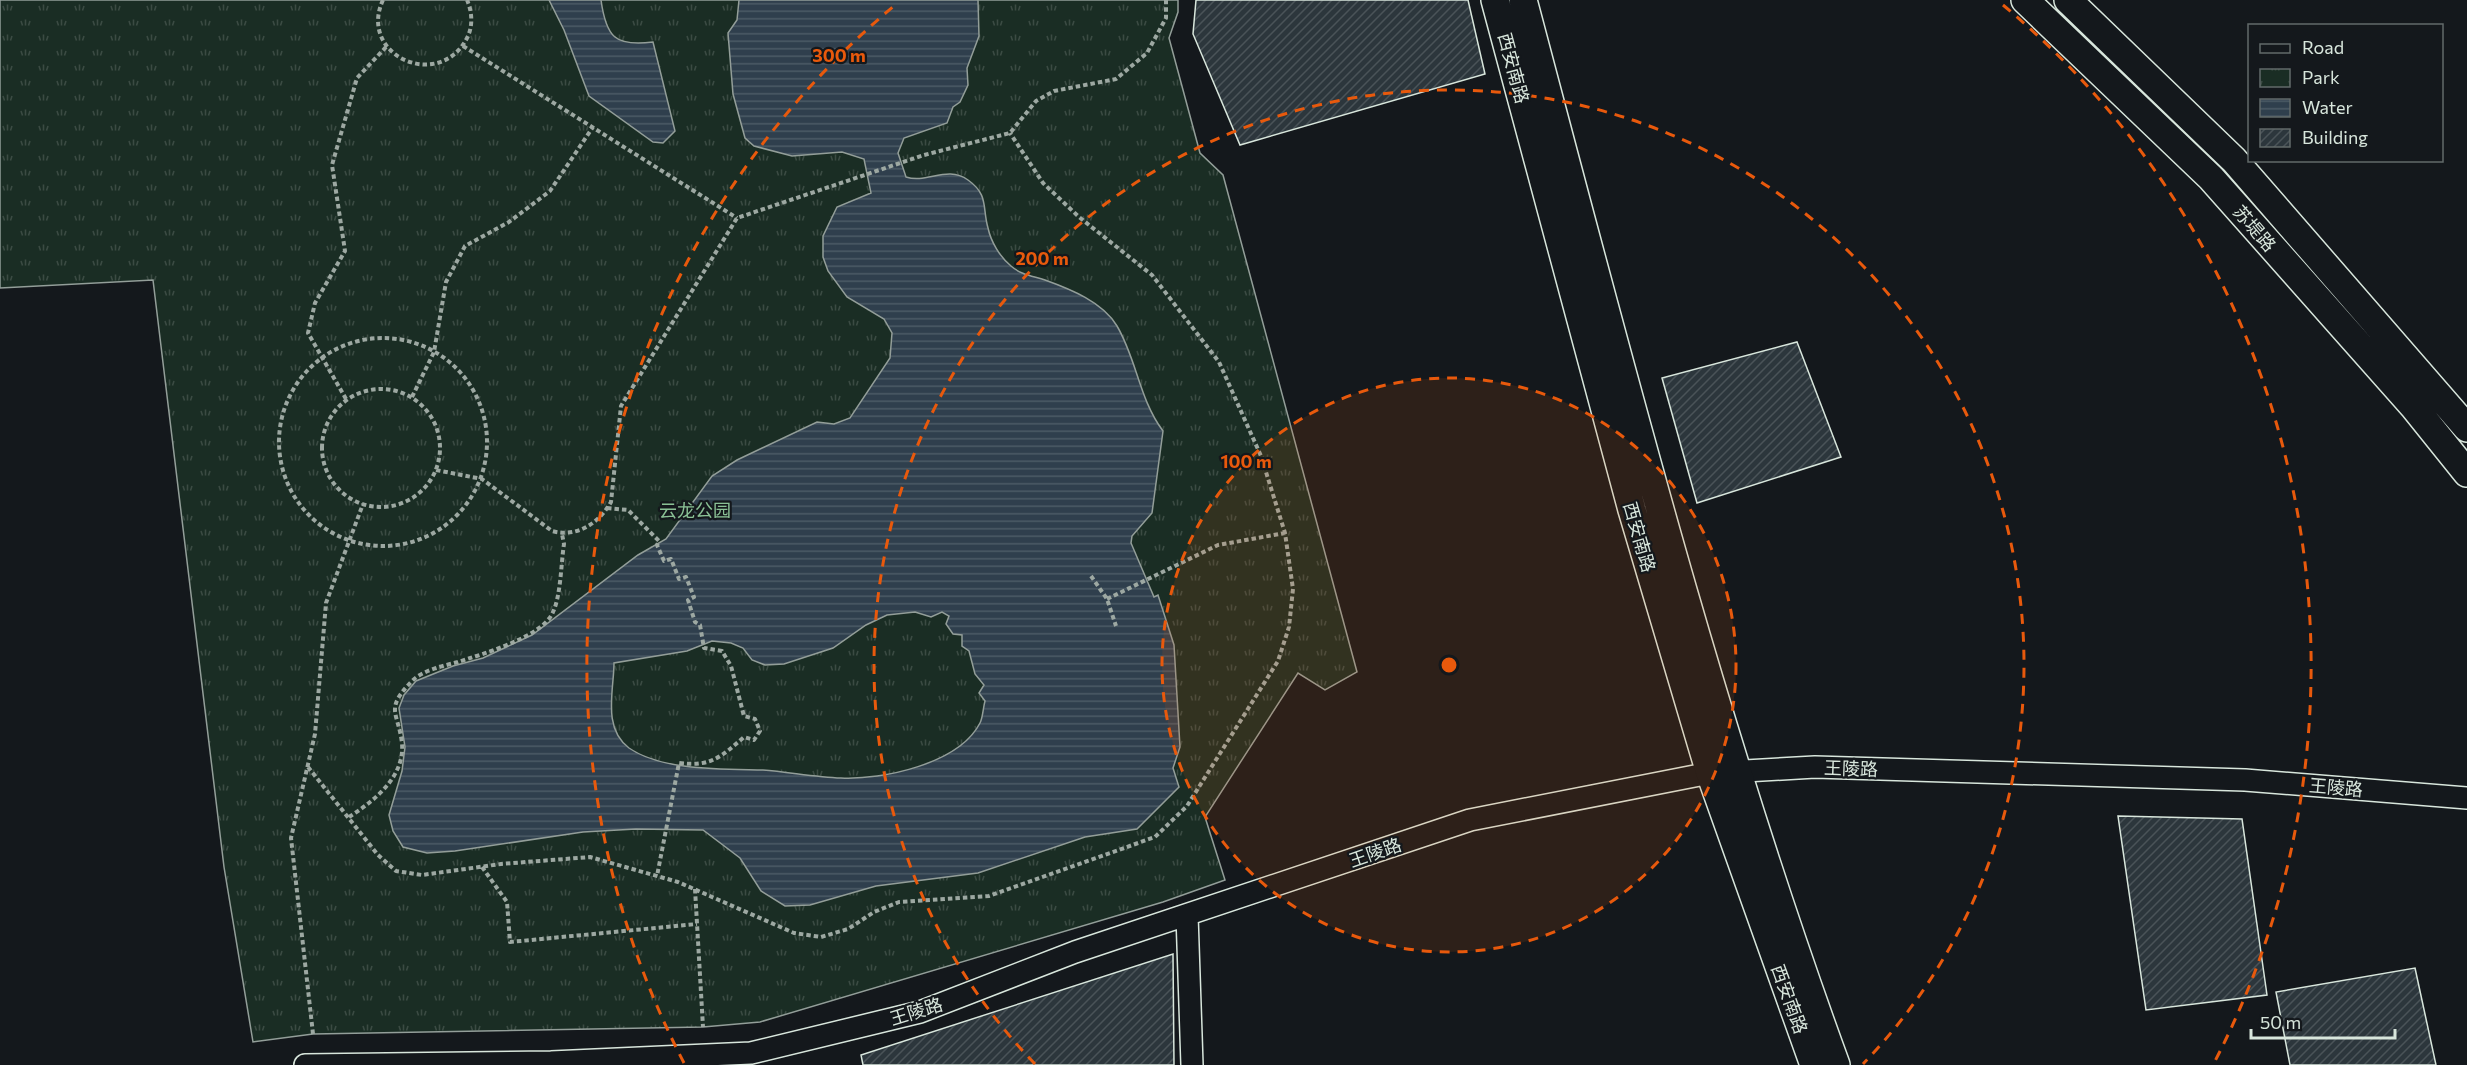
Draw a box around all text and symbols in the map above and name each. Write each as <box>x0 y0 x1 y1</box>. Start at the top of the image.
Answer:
legend <box>2248 24 2443 162</box>
street label: 西安南路 <box>1494 30 1534 106</box>
text: Road <box>2302 36 2344 58</box>
text: 300 m <box>812 44 866 66</box>
text: Park <box>2302 66 2340 88</box>
text: Water <box>2302 96 2353 118</box>
text: Building <box>2302 126 2368 148</box>
street label: 苏堤路 <box>2229 200 2281 256</box>
text: 200 m <box>1015 247 1069 269</box>
text: 100 m <box>1220 450 1272 472</box>
park label: 云龙公园 <box>659 499 731 521</box>
street label: 西安南路 <box>1620 499 1660 575</box>
centre of rings <box>1439 655 1459 675</box>
street label: 王陵路 <box>1824 756 1878 780</box>
street label: 王陵路 <box>2308 774 2364 800</box>
street label: 王陵路 <box>1346 833 1404 871</box>
street label: 西安南路 <box>1767 961 1813 1037</box>
street label: 王陵路 <box>887 993 945 1029</box>
scale bar <box>2251 1002 2395 1040</box>
text: 50 m <box>2260 1011 2301 1033</box>

